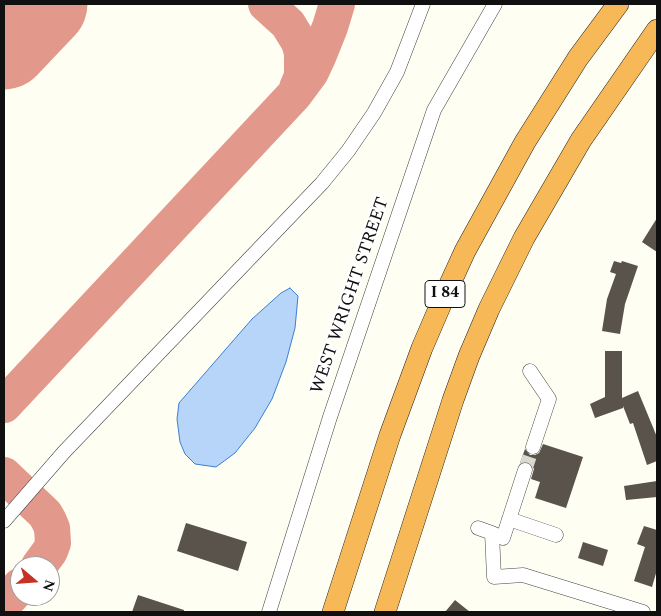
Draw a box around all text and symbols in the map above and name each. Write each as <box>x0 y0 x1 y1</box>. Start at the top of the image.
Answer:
street label: WEST WRIGHT STREET <box>307 195 395 397</box>
road number: I 84 <box>425 280 465 308</box>
north arrow <box>10 556 60 606</box>
text: N <box>37 577 61 594</box>

